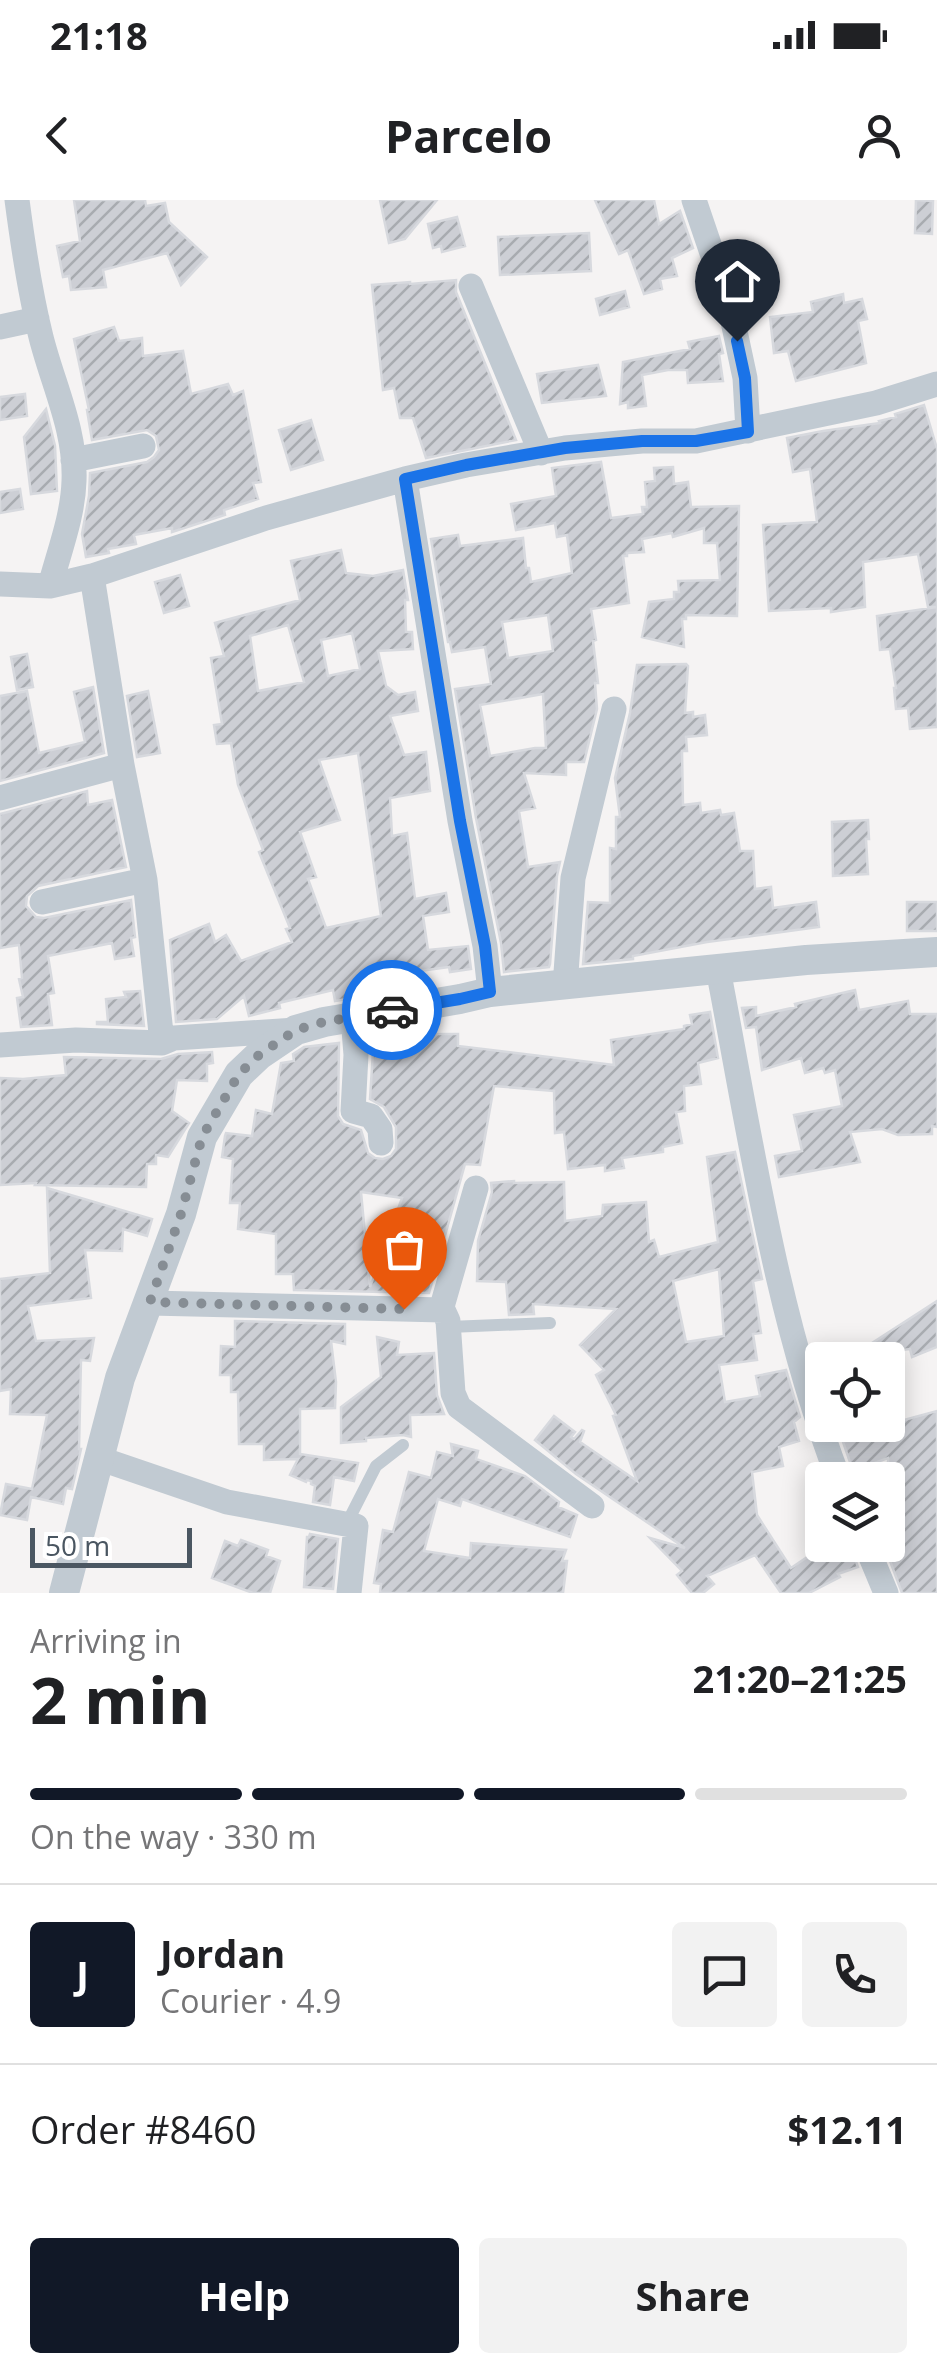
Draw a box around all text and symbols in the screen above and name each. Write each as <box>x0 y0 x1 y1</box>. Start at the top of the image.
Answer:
text: 21:18 <box>50 9 148 61</box>
text: Parcelo <box>385 105 552 166</box>
icon: back <box>30 108 85 163</box>
icon: person <box>852 108 907 163</box>
pin <box>695 239 780 342</box>
icon: home <box>710 254 765 309</box>
courier <box>342 960 442 1060</box>
icon: car <box>365 983 420 1038</box>
pin <box>362 1207 447 1310</box>
icon: bag <box>377 1222 432 1277</box>
map controls <box>805 1342 905 1562</box>
button: locate <box>805 1342 905 1442</box>
button: layers <box>805 1462 905 1562</box>
scale bar <box>30 1523 192 1568</box>
text: 50 m <box>45 1526 110 1564</box>
text: Arriving in <box>30 1619 182 1662</box>
text: 21:20–21:25 <box>693 1652 907 1704</box>
text: 2 min <box>30 1655 210 1743</box>
text: On the way · 330 m <box>30 1815 317 1858</box>
button: chat <box>672 1922 777 2027</box>
button: phone <box>802 1922 907 2027</box>
text: Jordan <box>160 1927 285 1979</box>
text: J <box>76 1948 89 2000</box>
text: Courier · 4.9 <box>160 1979 341 2022</box>
text: Order #8460 <box>30 2103 257 2155</box>
text: $12.11 <box>788 2103 907 2155</box>
button: Help <box>30 2238 459 2353</box>
button: Share <box>479 2238 907 2353</box>

